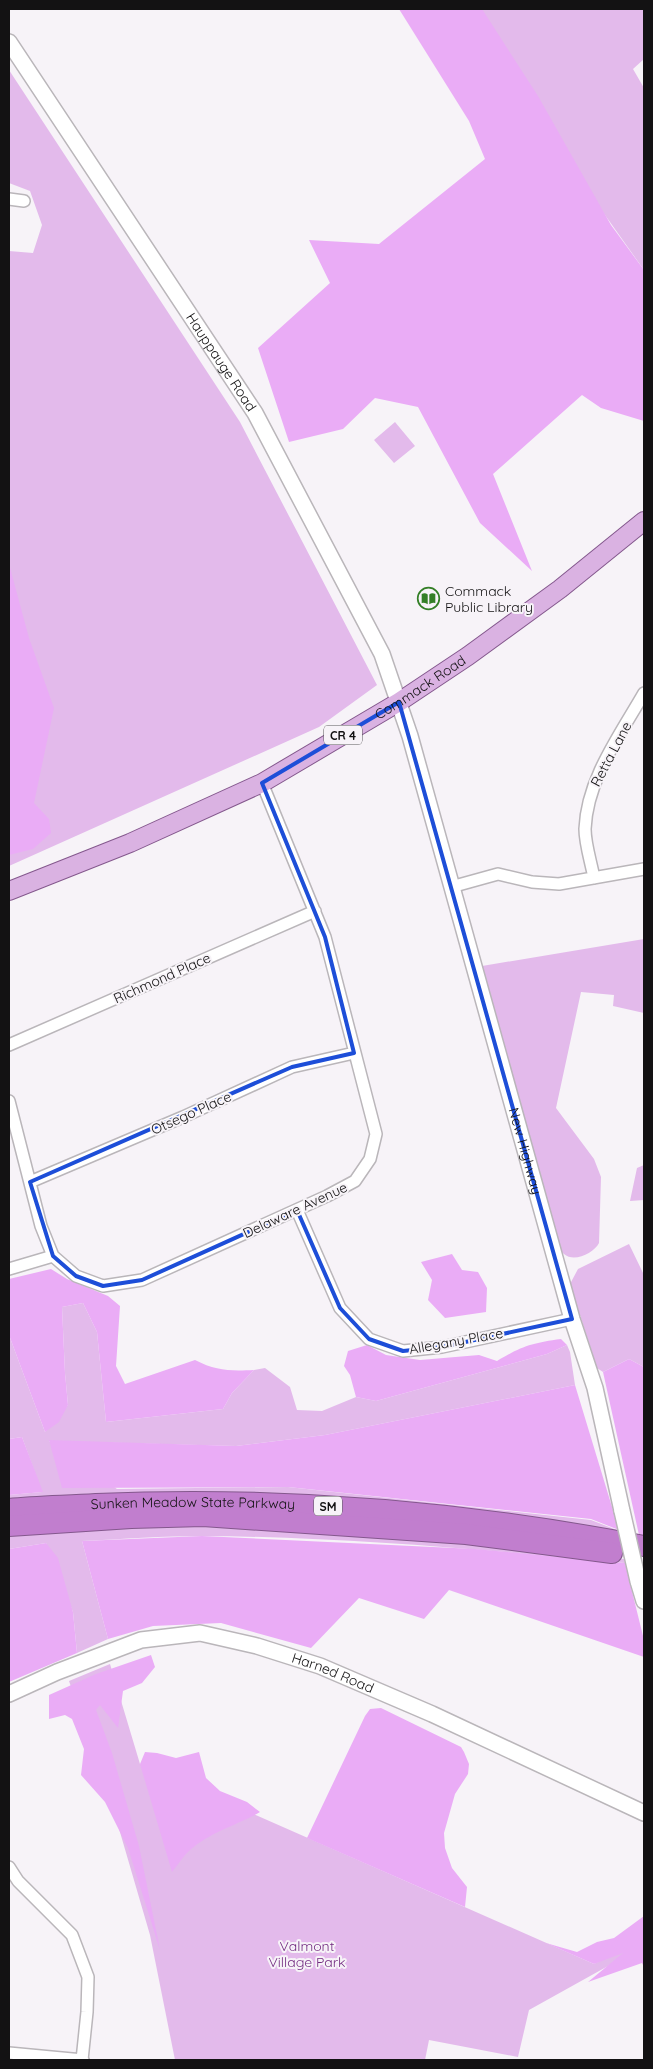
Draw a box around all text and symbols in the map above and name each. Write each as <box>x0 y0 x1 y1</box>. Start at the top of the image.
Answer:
street label: Hauppauge Road <box>182 309 260 415</box>
place label: Commack Public Library <box>445 582 533 616</box>
library icon: Commack Public Library <box>417 587 441 611</box>
street label: Commack Road <box>371 651 469 723</box>
street label: Retta Lane <box>586 718 636 790</box>
road number: CR 4 <box>324 726 362 744</box>
street label: Richmond Place <box>111 949 213 1007</box>
street label: Otsego Place <box>148 1087 234 1139</box>
street label: New Highway <box>505 1106 546 1196</box>
street label: Delaware Avenue <box>240 1178 350 1242</box>
street label: Allegany Place <box>407 1324 505 1358</box>
street label: Sunken Meadow State Parkway <box>90 1493 295 1513</box>
road number: SM <box>314 1496 342 1515</box>
street label: Harned Road <box>289 1649 377 1697</box>
park label: Valmont Village Park <box>268 1937 346 1971</box>

